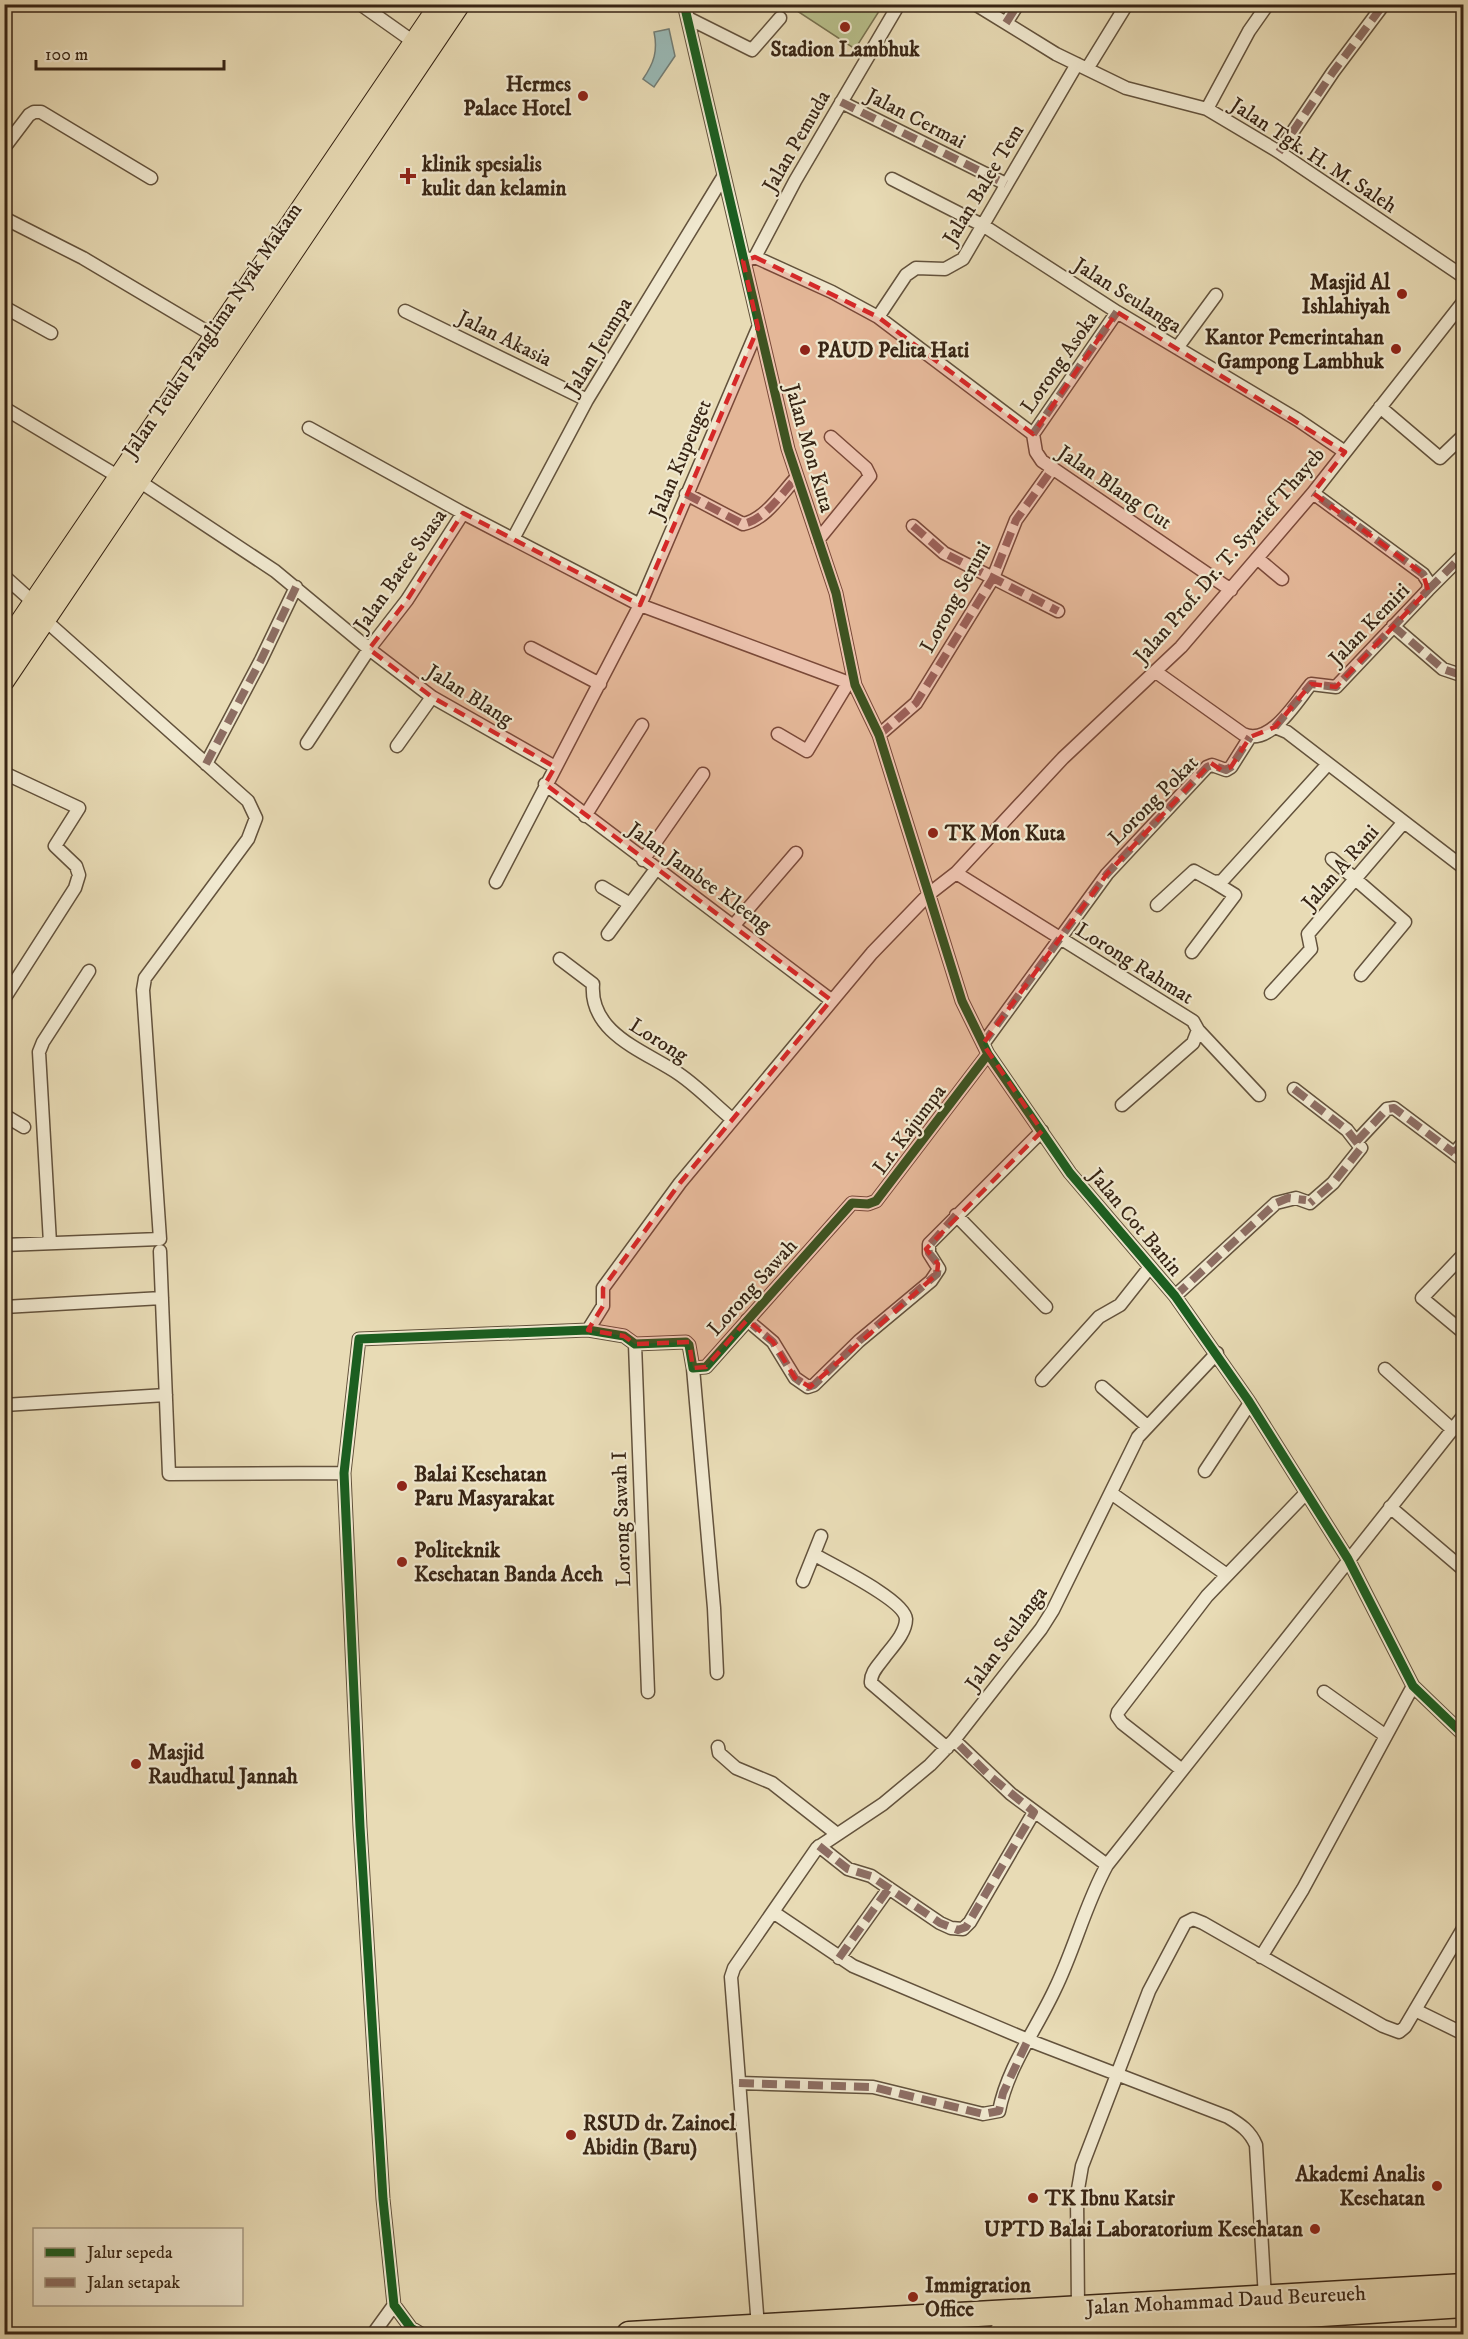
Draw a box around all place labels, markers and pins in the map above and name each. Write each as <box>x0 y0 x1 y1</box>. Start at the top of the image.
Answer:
marker: Stadion Lambhuk <box>838 20 852 34</box>
place label: Stadion Lambhuk <box>770 37 920 63</box>
place label: Hermes Palace Hotel <box>463 72 572 122</box>
marker: Hermes Palace Hotel <box>576 89 590 103</box>
place label: klinik spesialis kulit dan kelamin <box>421 152 568 202</box>
marker: klinik spesialis kulit dan kelamin <box>399 167 417 185</box>
place label: Masjid Al Ishlahiyah <box>1302 270 1391 320</box>
marker: Masjid Al Ishlahiyah <box>1395 287 1409 301</box>
place label: Kantor Pemerintahan Gampong Lambhuk <box>1205 325 1385 375</box>
place label: PAUD Pelita Hati <box>817 338 970 364</box>
marker: Kantor Pemerintahan Gampong Lambhuk <box>1389 342 1403 356</box>
marker: PAUD Pelita Hati <box>798 343 812 357</box>
place label: TK Mon Kuta <box>944 821 1066 847</box>
marker: TK Mon Kuta <box>926 826 940 840</box>
place label: Balai Kesehatan Paru Masyarakat <box>414 1462 555 1512</box>
marker: Balai Kesehatan Paru Masyarakat <box>395 1479 409 1493</box>
place label: Politeknik Kesehatan Banda Aceh <box>414 1538 604 1588</box>
marker: Politeknik Kesehatan Banda Aceh <box>395 1555 409 1569</box>
place label: Masjid Raudhatul Jannah <box>148 1740 299 1790</box>
marker: Masjid Raudhatul Jannah <box>129 1757 143 1771</box>
place label: RSUD dr. Zainoel Abidin (Baru) <box>582 2111 736 2161</box>
marker: RSUD dr. Zainoel Abidin (Baru) <box>564 2128 578 2142</box>
place label: Akademi Analis Kesehatan <box>1294 2162 1426 2212</box>
marker: Akademi Analis Kesehatan <box>1430 2179 1444 2193</box>
place label: TK Ibnu Katsir <box>1044 2186 1176 2212</box>
marker: TK Ibnu Katsir <box>1026 2191 1040 2205</box>
place label: UPTD Balai Laboratorium Kesehatan <box>984 2217 1304 2243</box>
marker: UPTD Balai Laboratorium Kesehatan <box>1308 2222 1322 2236</box>
place label: Immigration Office <box>925 2273 1032 2323</box>
marker: Immigration Office <box>906 2290 920 2304</box>

